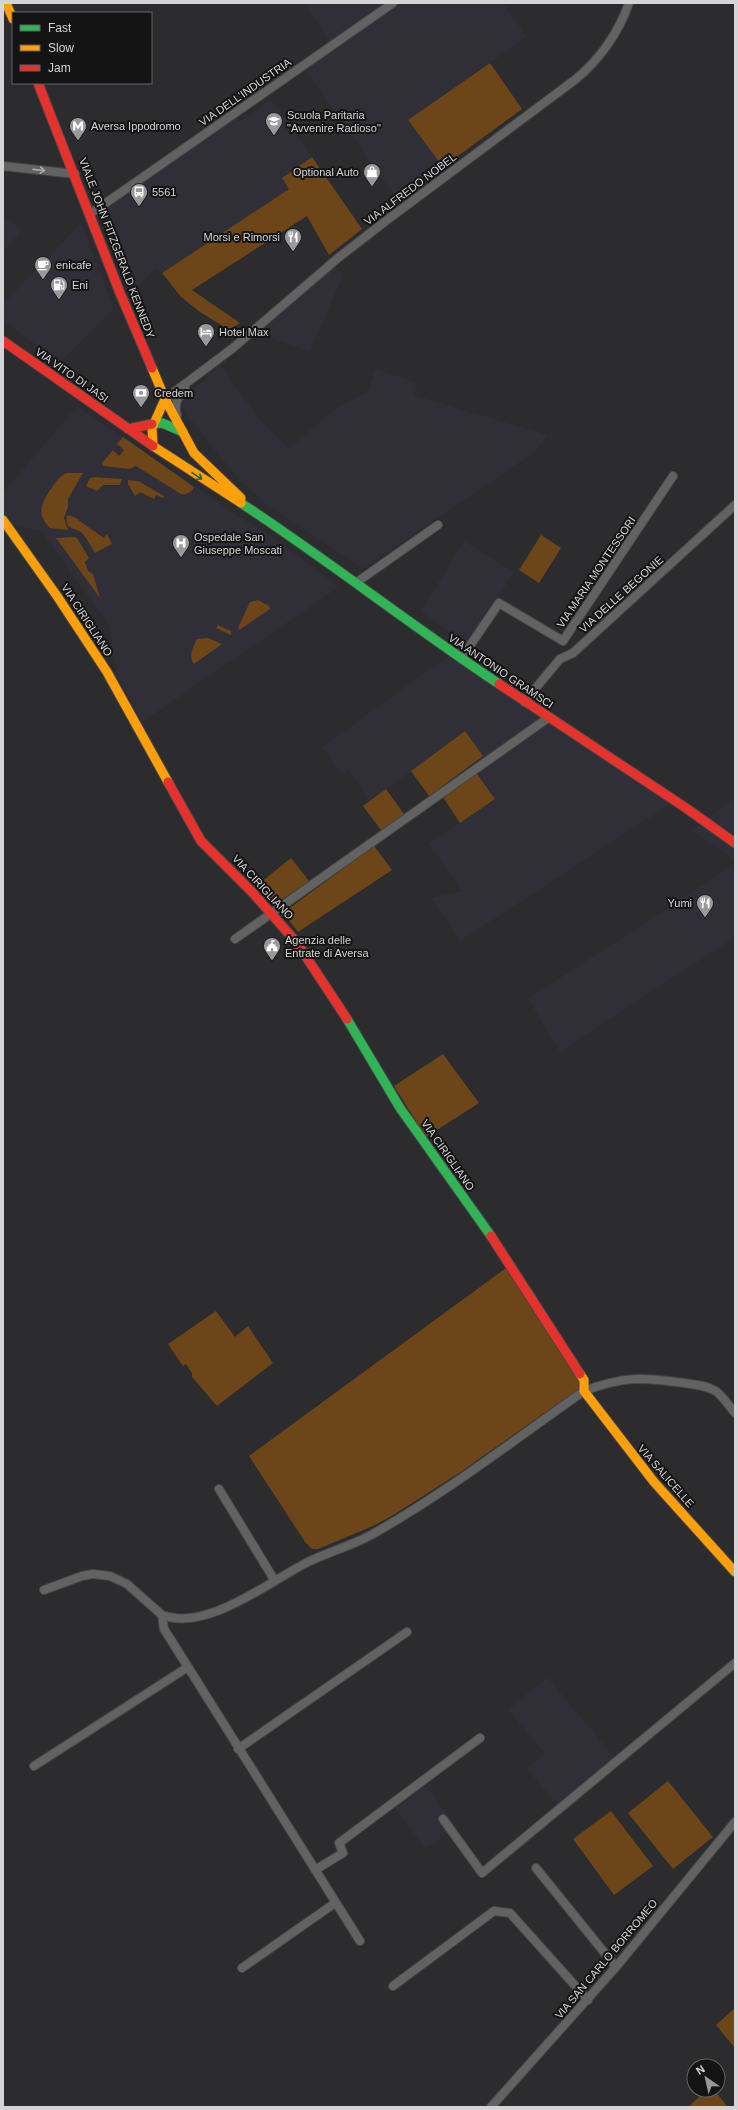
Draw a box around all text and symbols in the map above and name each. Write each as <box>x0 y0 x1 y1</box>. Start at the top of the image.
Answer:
legend <box>12 12 152 84</box>
text: Fast <box>48 21 72 35</box>
text: Slow <box>48 41 74 55</box>
street label: VIA DELL'INDUSTRIA <box>197 55 294 128</box>
text: Jam <box>48 61 71 75</box>
place label: Scuola Paritaria "Avvenire Radioso" <box>287 109 381 134</box>
school or university icon: Scuola Paritaria "Avvenire Radioso" <box>264 111 284 136</box>
metro station icon: Aversa Ippodromo <box>68 116 88 141</box>
place label: Aversa Ippodromo <box>91 120 181 132</box>
street label: VIA ALFREDO NOBEL <box>362 151 458 227</box>
street label: VIALE JOHN FITZGERALD KENNEDY <box>77 156 157 340</box>
shop icon: Optional Auto <box>362 162 382 187</box>
one-way arrow <box>32 166 45 174</box>
place label: Optional Auto <box>293 166 359 178</box>
bus stop icon: 5561 <box>129 182 149 207</box>
place label: 5561 <box>152 186 176 198</box>
restaurant icon: Morsi e Rimorsi <box>283 227 303 252</box>
place label: Morsi e Rimorsi <box>204 231 280 243</box>
cafe icon: enicafe <box>33 255 53 280</box>
place label: enicafe <box>56 259 91 271</box>
fuel station icon: Eni <box>49 275 69 300</box>
place label: Eni <box>72 279 88 291</box>
hotel icon: Hotel Max <box>196 322 216 347</box>
place label: Hotel Max <box>219 326 269 338</box>
street label: VIA VITO DI JASI <box>33 345 111 405</box>
bank icon: Credem <box>131 383 151 408</box>
place label: Credem <box>154 387 193 399</box>
one-way arrow <box>192 472 203 480</box>
street label: VIA MARIA MONTESSORI <box>554 514 638 630</box>
place label: Ospedale San Giuseppe Moscati <box>194 531 282 556</box>
hospital icon: Ospedale San Giuseppe Moscati <box>171 533 191 558</box>
street label: VIA DELLE BEGONIE <box>577 553 665 635</box>
street label: VIA CIRIGLIANO <box>59 582 115 659</box>
street label: VIA ANTONIO GRAMSCI <box>446 631 556 711</box>
street label: VIA CIRIGLIANO <box>230 852 296 922</box>
restaurant icon: Yumi <box>695 893 715 918</box>
place label: Yumi <box>668 897 692 909</box>
place label: Agenzia delle Entrate di Aversa <box>285 934 369 959</box>
public building icon: Agenzia delle Entrate di Aversa <box>262 936 282 961</box>
street label: VIA CIRIGLIANO <box>419 1117 477 1193</box>
street label: VIA SALICELLE <box>636 1442 696 1510</box>
street label: VIA SAN CARLO BORROMEO <box>552 1897 660 2021</box>
north arrow <box>686 2058 726 2098</box>
text: N <box>694 2062 707 2077</box>

